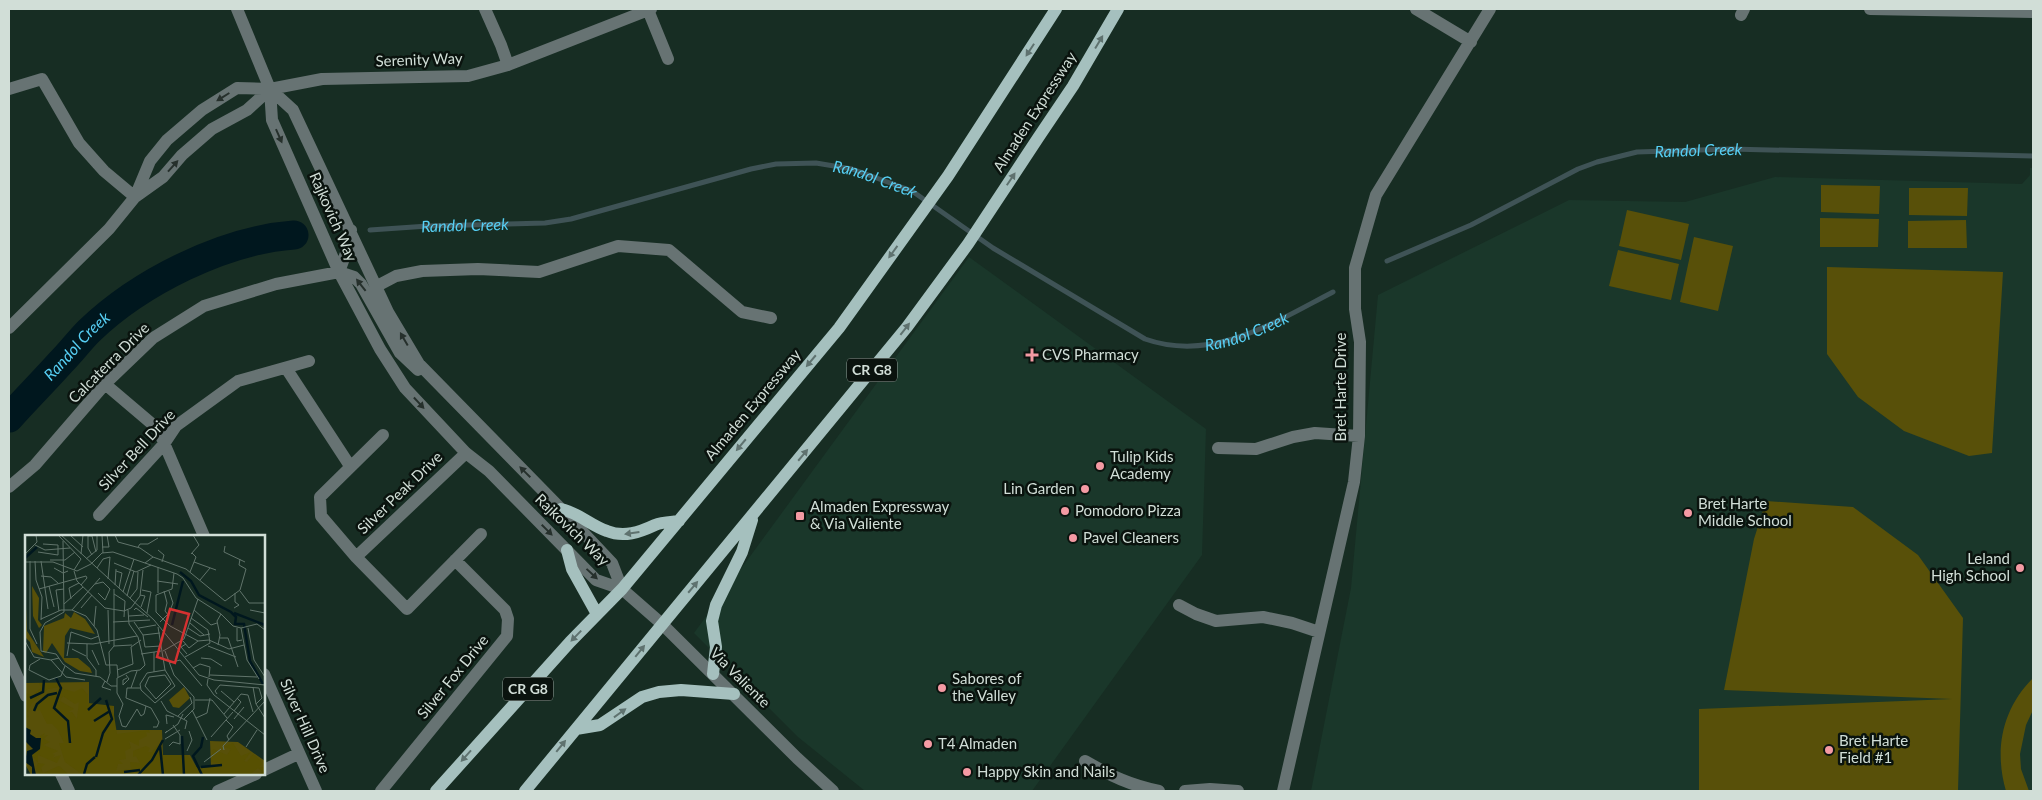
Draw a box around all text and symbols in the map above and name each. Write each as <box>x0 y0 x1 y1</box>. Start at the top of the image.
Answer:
one-way arrow <box>1094 35 1103 48</box>
one-way arrow <box>1025 43 1034 56</box>
street label: Serenity Way <box>375 48 463 70</box>
street label: Almaden Expressway <box>989 48 1080 175</box>
one-way arrow <box>217 92 230 101</box>
one-way arrow <box>276 129 284 143</box>
water label: Randol Creek <box>1654 139 1743 160</box>
water label: Randol Creek <box>832 156 922 201</box>
one-way arrow <box>167 161 179 173</box>
street label: Rajkovich Way <box>306 169 362 264</box>
one-way arrow <box>1006 172 1016 185</box>
water label: Randol Creek <box>420 214 509 235</box>
one-way arrow <box>888 246 898 259</box>
one-way arrow <box>356 279 366 292</box>
water label: Randol Creek <box>39 307 113 384</box>
water label: Randol Creek <box>1203 307 1292 354</box>
street label: Calcaterra Drive <box>64 318 152 406</box>
one-way arrow <box>900 323 911 336</box>
one-way arrow <box>400 333 409 346</box>
street label: Bret Harte Drive <box>1331 333 1349 441</box>
street label: Almaden Expressway <box>701 345 804 463</box>
place label: CVS Pharmacy <box>1042 345 1139 363</box>
marker: CVS Pharmacy <box>1026 349 1038 361</box>
one-way arrow <box>806 355 817 368</box>
road number: CR G8 <box>847 358 897 382</box>
one-way arrow <box>413 396 425 408</box>
street label: Silver Bell Drive <box>94 405 178 493</box>
one-way arrow <box>735 439 747 451</box>
street label: Silver Peak Drive <box>353 447 445 537</box>
place label: Tulip Kids Academy <box>1110 447 1173 482</box>
one-way arrow <box>798 449 809 462</box>
marker: Tulip Kids Academy <box>1094 460 1106 472</box>
one-way arrow <box>519 466 531 478</box>
place label: Lin Garden <box>1003 479 1075 497</box>
marker: Lin Garden <box>1079 483 1091 495</box>
street label: Rajkovich Way <box>532 489 614 569</box>
place label: Bret Harte Middle School <box>1698 494 1792 529</box>
place label: Almaden Expressway & Via Valiente <box>810 497 950 532</box>
place label: Pomodoro Pizza <box>1075 501 1181 519</box>
marker: Pomodoro Pizza <box>1059 505 1071 517</box>
marker: Bret Harte Middle School <box>1682 507 1694 519</box>
marker: Almaden Expressway & Via Valiente <box>794 510 806 522</box>
one-way arrow <box>541 524 553 536</box>
place label: Pavel Cleaners <box>1083 528 1179 546</box>
one-way arrow <box>624 529 640 537</box>
marker: Pavel Cleaners <box>1067 532 1079 544</box>
inset map <box>25 535 265 775</box>
place label: Leland High School <box>1931 549 2010 584</box>
marker: Leland High School <box>2014 562 2026 574</box>
one-way arrow <box>585 568 597 580</box>
one-way arrow <box>688 580 699 593</box>
one-way arrow <box>570 630 582 642</box>
street label: Silver Fox Drive <box>413 631 492 722</box>
street label: Via Valiente <box>707 643 775 711</box>
one-way arrow <box>635 645 646 658</box>
place label: Sabores of the Valley <box>952 669 1022 704</box>
street label: Silver Hill Drive <box>277 676 335 776</box>
road number: CR G8 <box>503 678 553 701</box>
marker: Sabores of the Valley <box>936 682 948 694</box>
one-way arrow <box>613 707 626 718</box>
place label: Bret Harte Field #1 <box>1839 731 1908 766</box>
place label: T4 Almaden <box>938 734 1017 752</box>
marker: T4 Almaden <box>922 738 934 750</box>
one-way arrow <box>556 740 567 753</box>
marker: Bret Harte Field #1 <box>1823 744 1835 756</box>
one-way arrow <box>460 750 472 762</box>
place label: Happy Skin and Nails <box>977 762 1115 780</box>
marker: Happy Skin and Nails <box>961 766 973 778</box>

